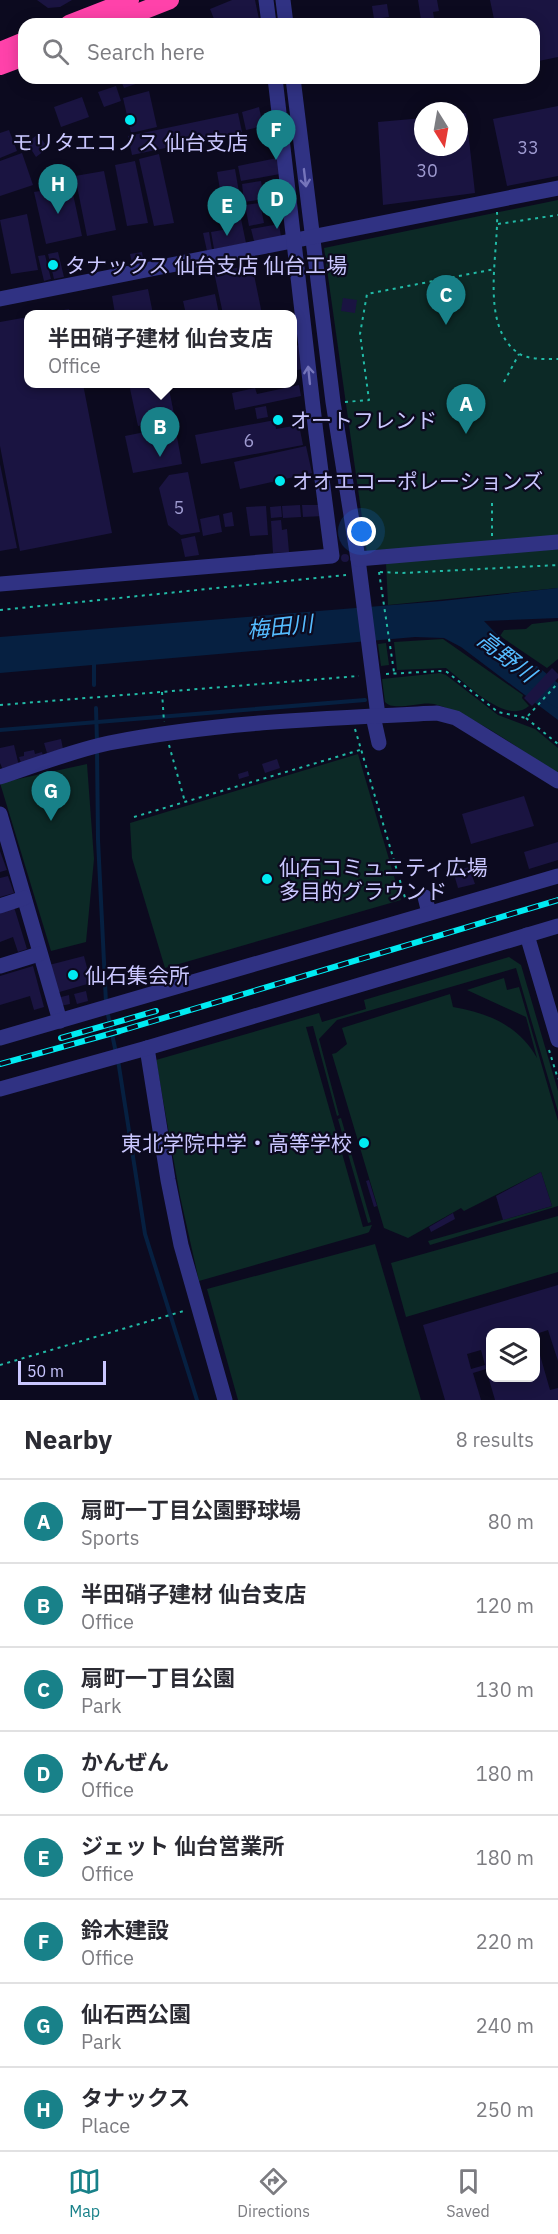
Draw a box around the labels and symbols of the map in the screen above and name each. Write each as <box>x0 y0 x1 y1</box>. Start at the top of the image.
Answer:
north arrow <box>414 102 468 156</box>
pin: F <box>256 110 296 160</box>
marker: モリタエコノス 仙台支店 <box>123 113 137 127</box>
place label: モリタエコノス 仙台支店 <box>12 128 248 156</box>
house number: 33 <box>517 136 539 159</box>
house number: 30 <box>416 159 438 182</box>
pin: H <box>38 164 78 214</box>
one-way arrow <box>300 167 311 187</box>
pin: D <box>258 180 296 229</box>
pin: E <box>208 186 246 236</box>
place label: タナックス 仙台支店 仙台工場 <box>65 251 347 279</box>
marker: タナックス 仙台支店 仙台工場 <box>46 258 60 272</box>
pin: C <box>426 276 466 325</box>
one-way arrow <box>303 366 314 386</box>
pin: A <box>446 384 486 434</box>
place label: オートフレンド <box>290 406 437 434</box>
pin: B <box>140 408 180 457</box>
marker: オートフレンド <box>271 413 285 427</box>
house number: 6 <box>244 429 254 452</box>
place label: オオエコーポレーションズ <box>292 467 543 495</box>
marker: オオエコーポレーションズ <box>273 474 287 488</box>
house number: 5 <box>174 496 184 519</box>
your location <box>347 517 376 546</box>
water label: 梅田川 <box>246 608 316 644</box>
water label: 高野川 <box>472 624 544 689</box>
pin: G <box>32 772 70 821</box>
place label: 仙石コミュニティ広場 多目的グラウンド <box>279 853 488 905</box>
marker: 仙石コミュニティ広場 多目的グラウンド <box>260 872 274 886</box>
place label: 仙石集会所 <box>85 961 190 989</box>
marker: 仙石集会所 <box>66 968 80 982</box>
place label: 東北学院中学・高等学校 <box>121 1129 352 1157</box>
marker: 東北学院中学・高等学校 <box>357 1136 371 1150</box>
scale bar <box>18 1358 106 1386</box>

